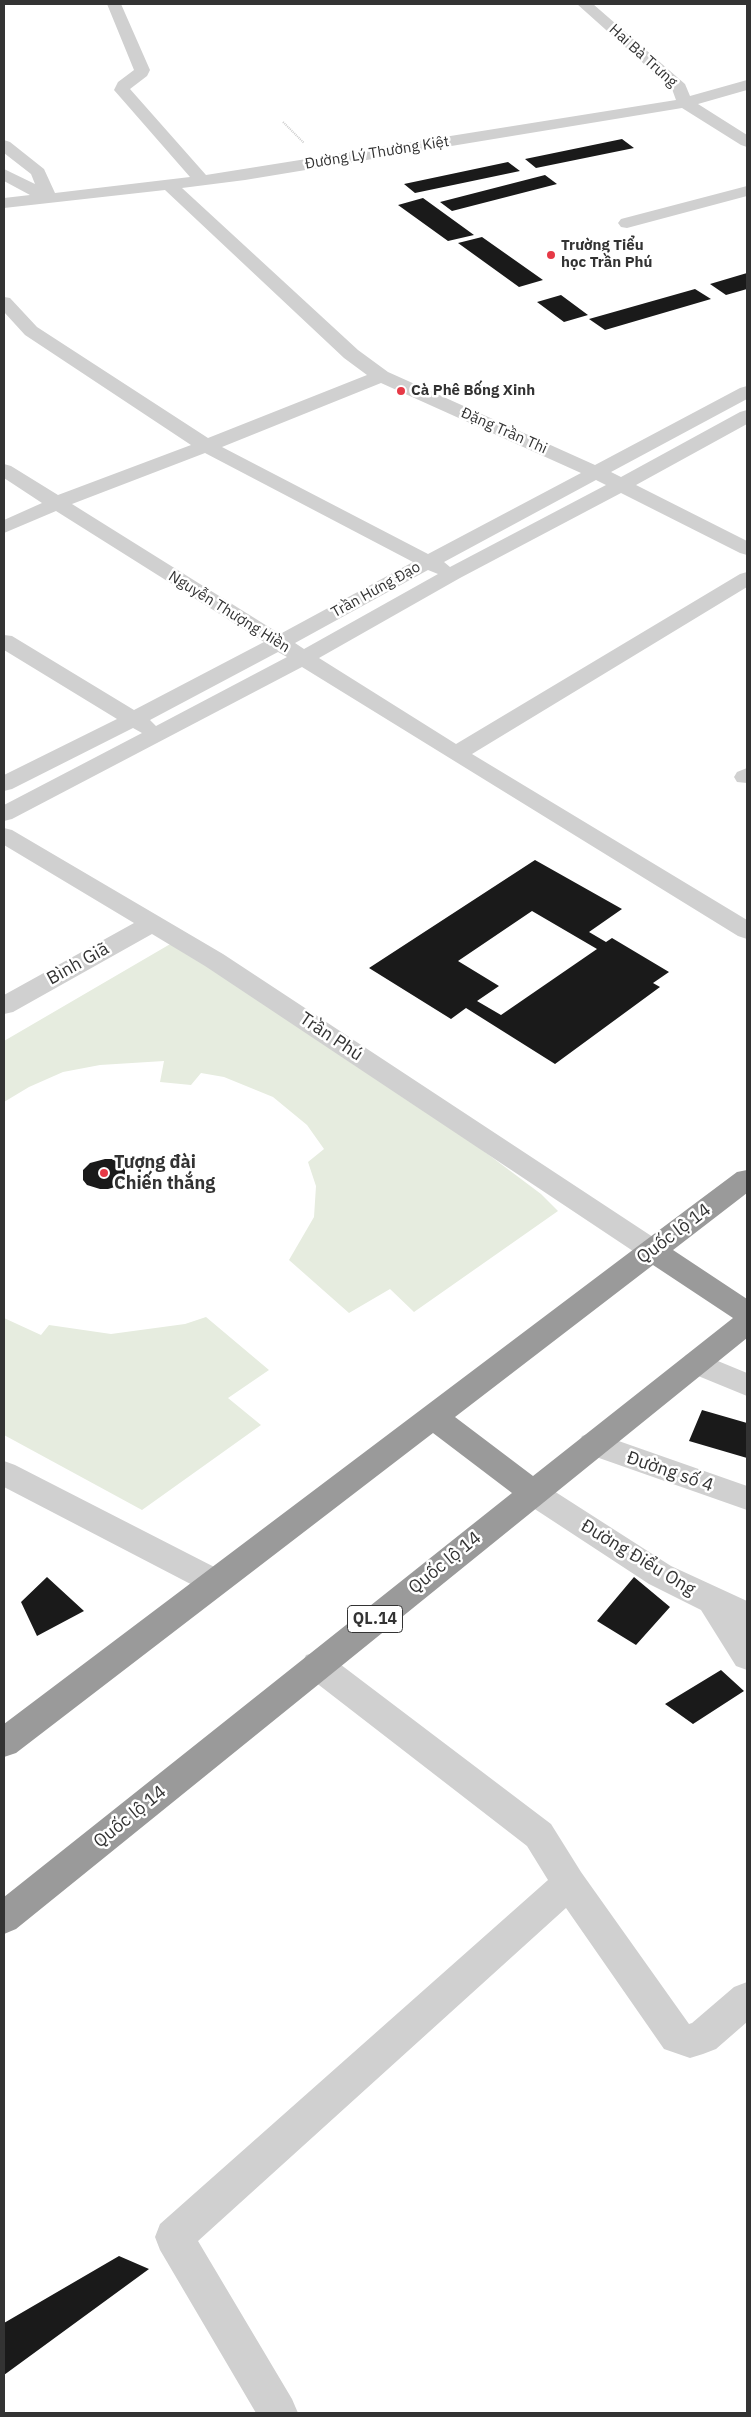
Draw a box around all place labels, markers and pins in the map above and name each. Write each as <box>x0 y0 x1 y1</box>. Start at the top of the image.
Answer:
place label: Trường Tiểu học Trần Phú <box>561 237 652 272</box>
marker: Trường Tiểu học Trần Phú <box>545 249 557 261</box>
place label: Cà Phê Bống Xinh <box>411 382 535 400</box>
marker: Cà Phê Bống Xinh <box>395 385 407 397</box>
place label: Tượng đài Chiến thắng <box>114 1152 215 1194</box>
marker: Tượng đài Chiến thắng <box>98 1167 110 1179</box>

